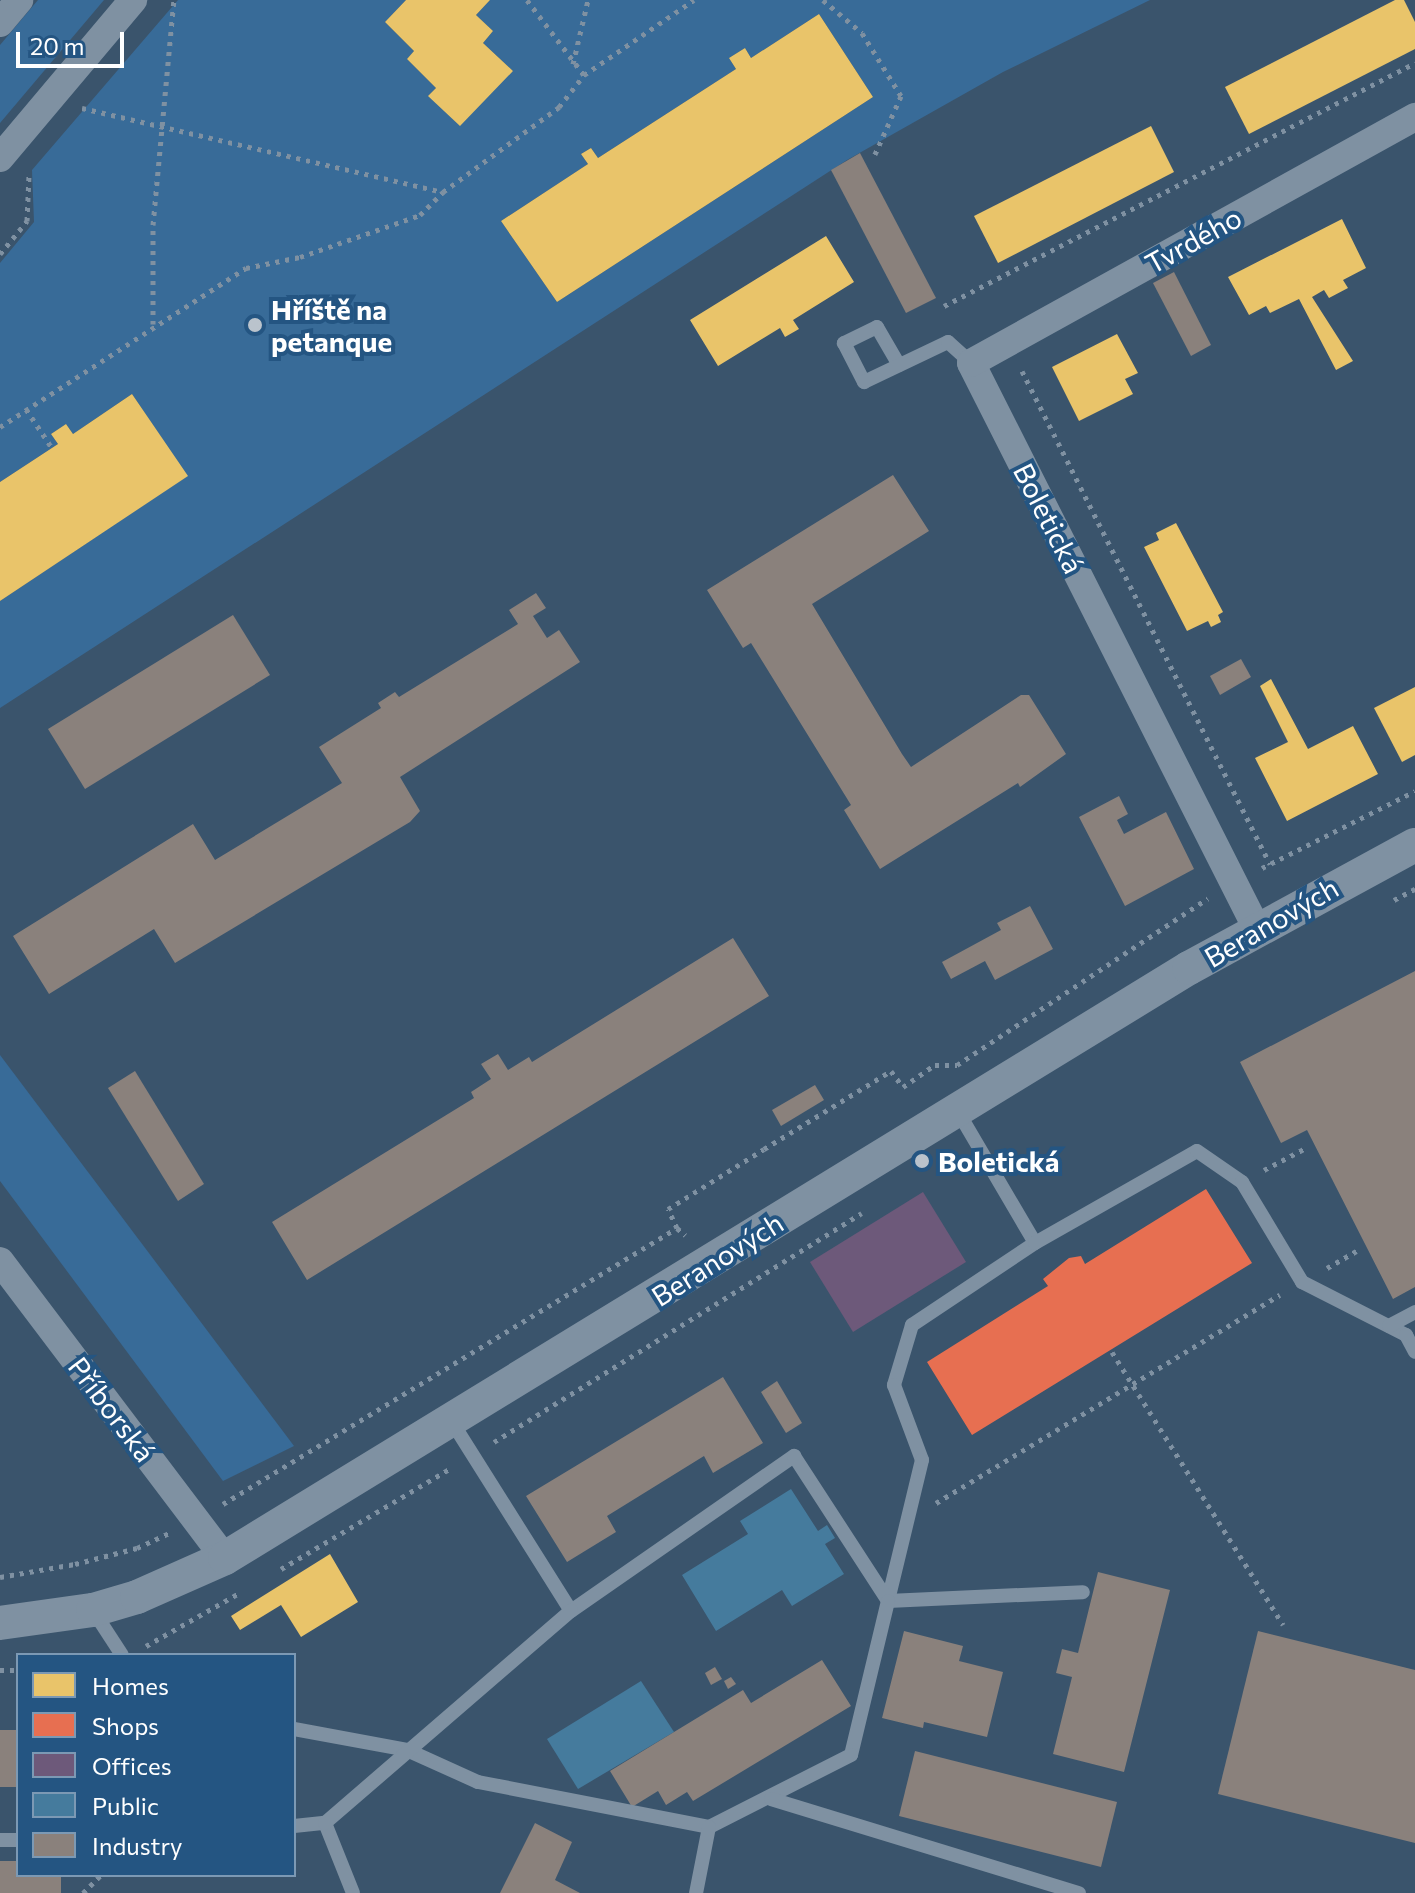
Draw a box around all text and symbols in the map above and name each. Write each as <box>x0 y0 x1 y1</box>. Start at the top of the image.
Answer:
scale bar <box>20 16 128 66</box>
text: 20 m <box>30 31 84 60</box>
street label: Tvrdého <box>1139 200 1247 280</box>
place label: Hříště na petanque <box>271 292 392 358</box>
marker: Hříště na petanque <box>246 316 264 334</box>
street label: Boletická <box>1007 457 1091 579</box>
street label: Beranových <box>1198 870 1344 974</box>
place label: Boletická <box>938 1144 1059 1178</box>
marker: Boletická <box>913 1152 931 1170</box>
street label: Beranových <box>645 1205 789 1313</box>
street label: Příborská <box>62 1350 162 1468</box>
legend <box>16 1653 296 1877</box>
text: Homes <box>92 1671 169 1700</box>
text: Shops <box>92 1711 159 1740</box>
text: Offices <box>92 1751 172 1780</box>
text: Public <box>92 1791 159 1820</box>
text: Industry <box>92 1831 182 1860</box>

